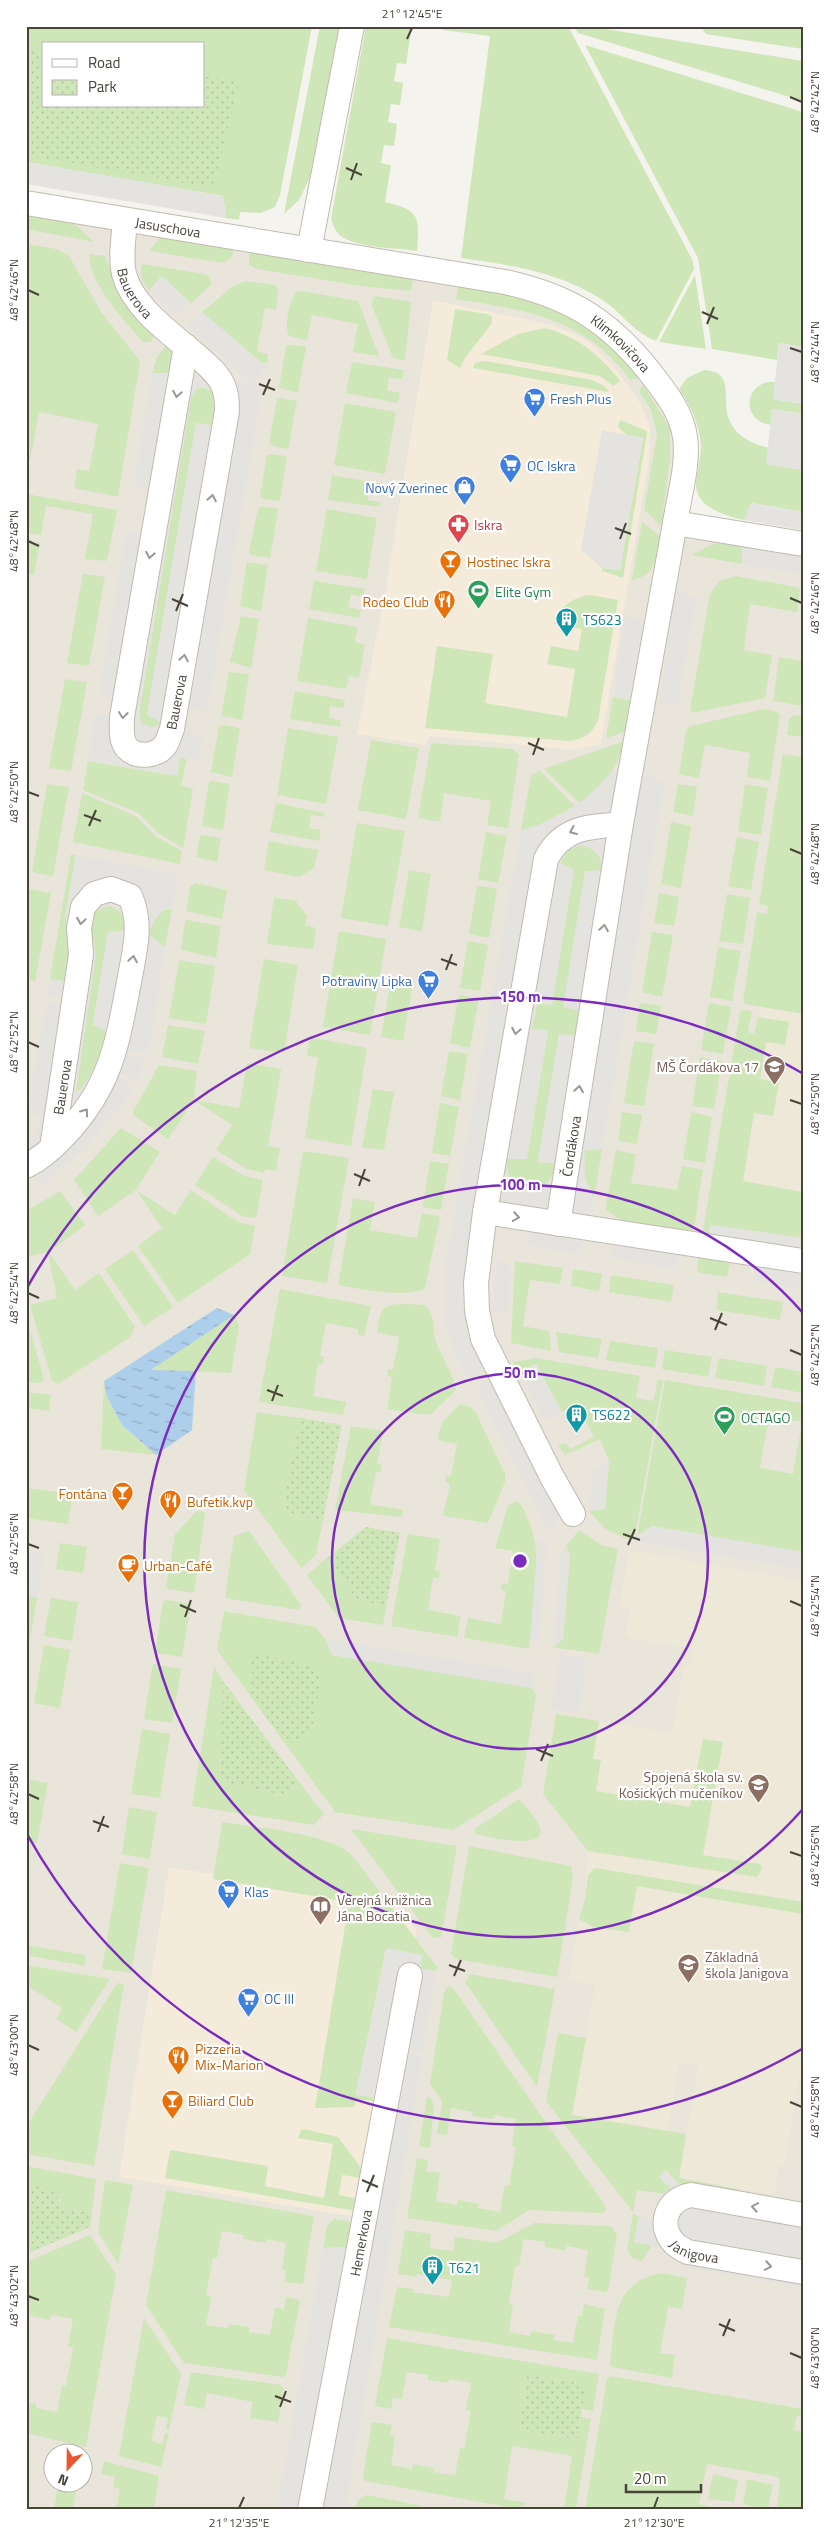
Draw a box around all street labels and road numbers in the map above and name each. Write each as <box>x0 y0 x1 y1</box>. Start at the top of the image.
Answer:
street label: Jasuschova <box>134 211 202 242</box>
street label: Bauerova <box>112 266 158 323</box>
street label: Klimkovičova <box>587 309 656 376</box>
street label: Bauerova <box>160 673 192 731</box>
street label: Bauerova <box>47 1058 77 1116</box>
street label: Čordákova <box>555 1114 585 1178</box>
street label: Hemerkova <box>343 2207 377 2278</box>
street label: Janigova <box>664 2235 720 2268</box>

